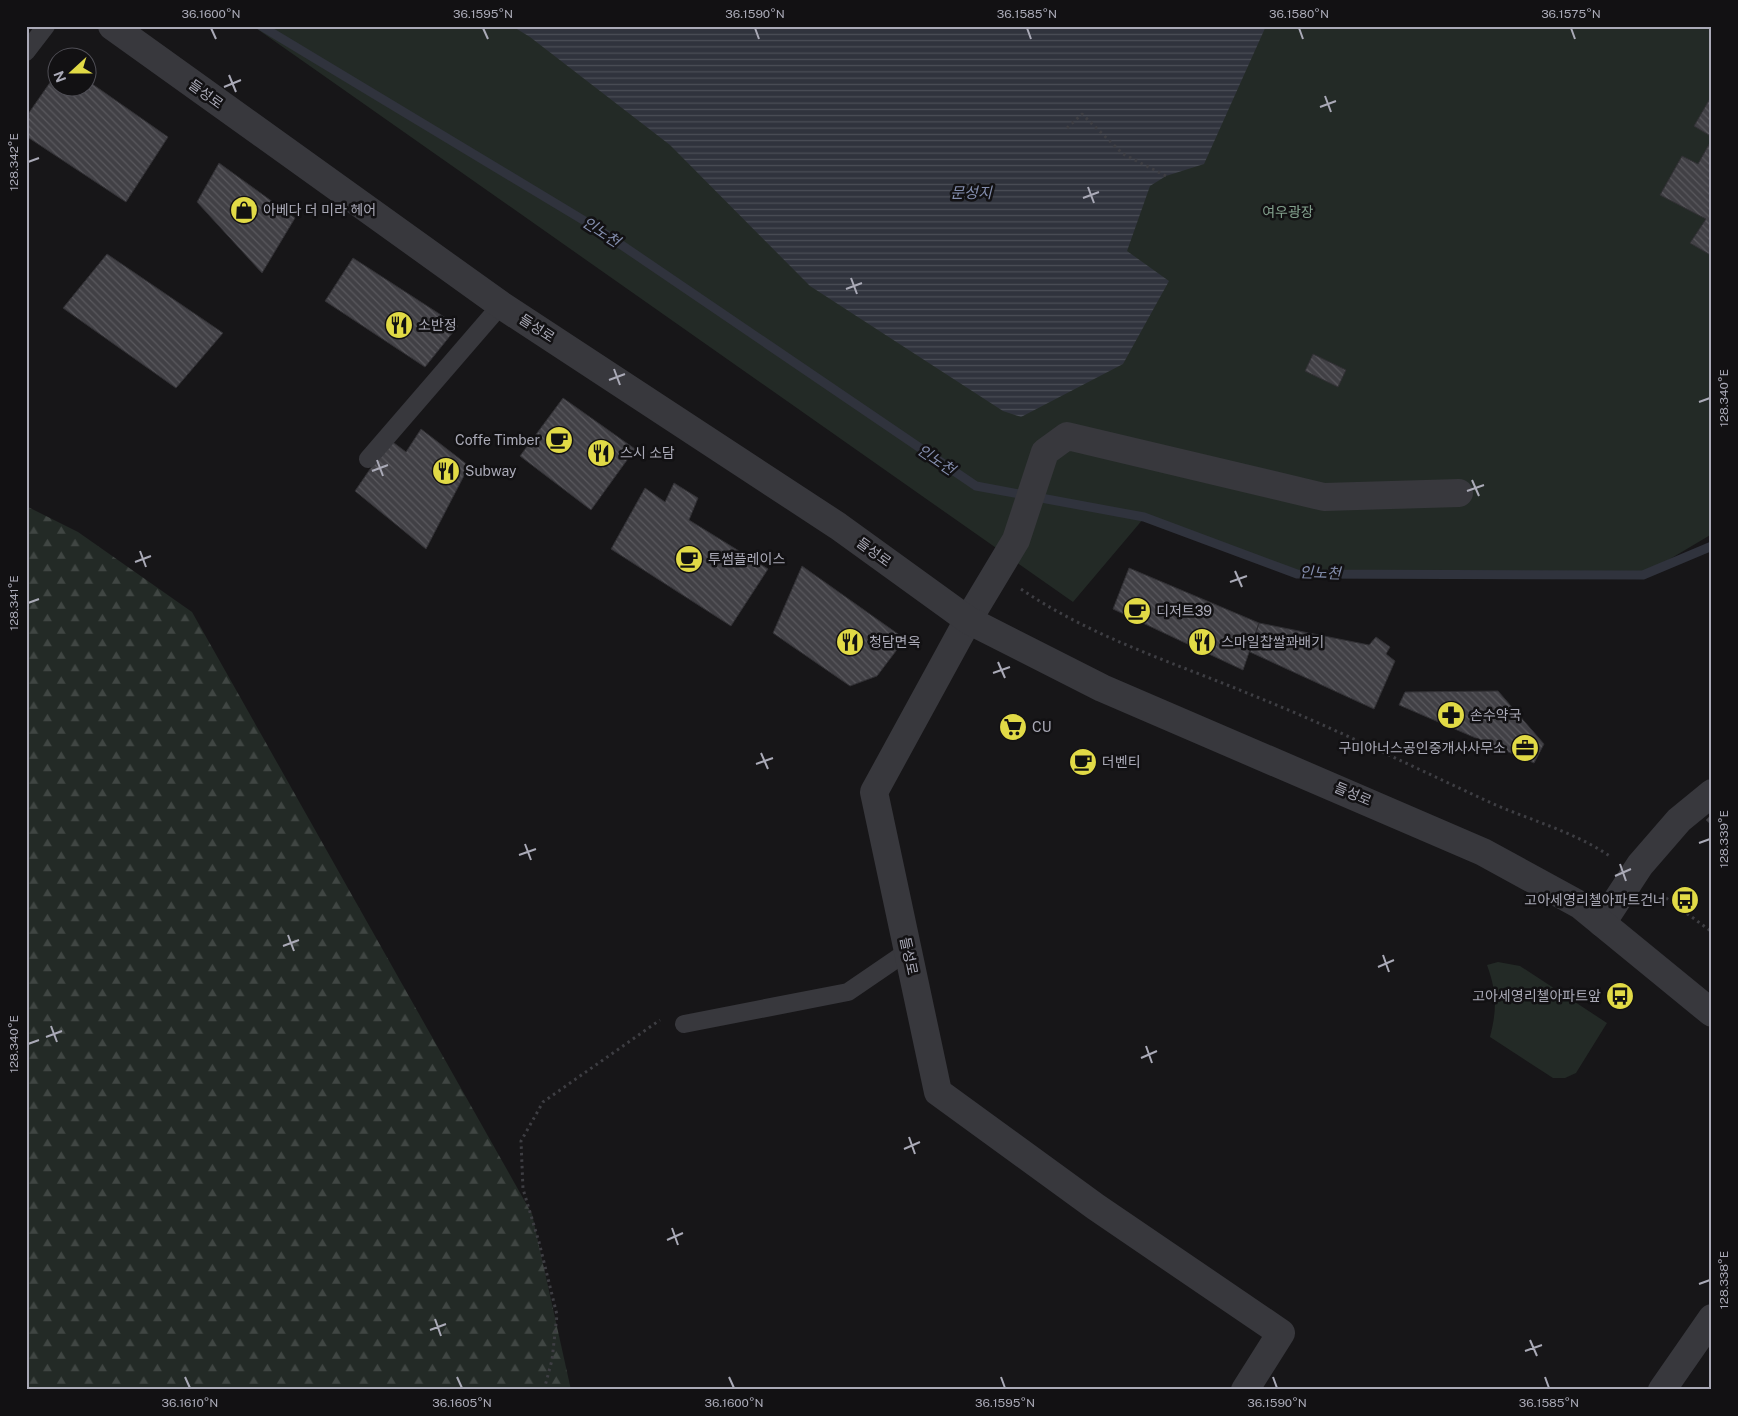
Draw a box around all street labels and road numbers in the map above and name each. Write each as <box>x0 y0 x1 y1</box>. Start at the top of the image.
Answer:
street label: 들성로 <box>186 76 226 112</box>
street label: 들성로 <box>516 311 558 345</box>
street label: 들성로 <box>854 534 894 570</box>
street label: 들성로 <box>1332 779 1374 809</box>
street label: 들성로 <box>897 935 921 977</box>

